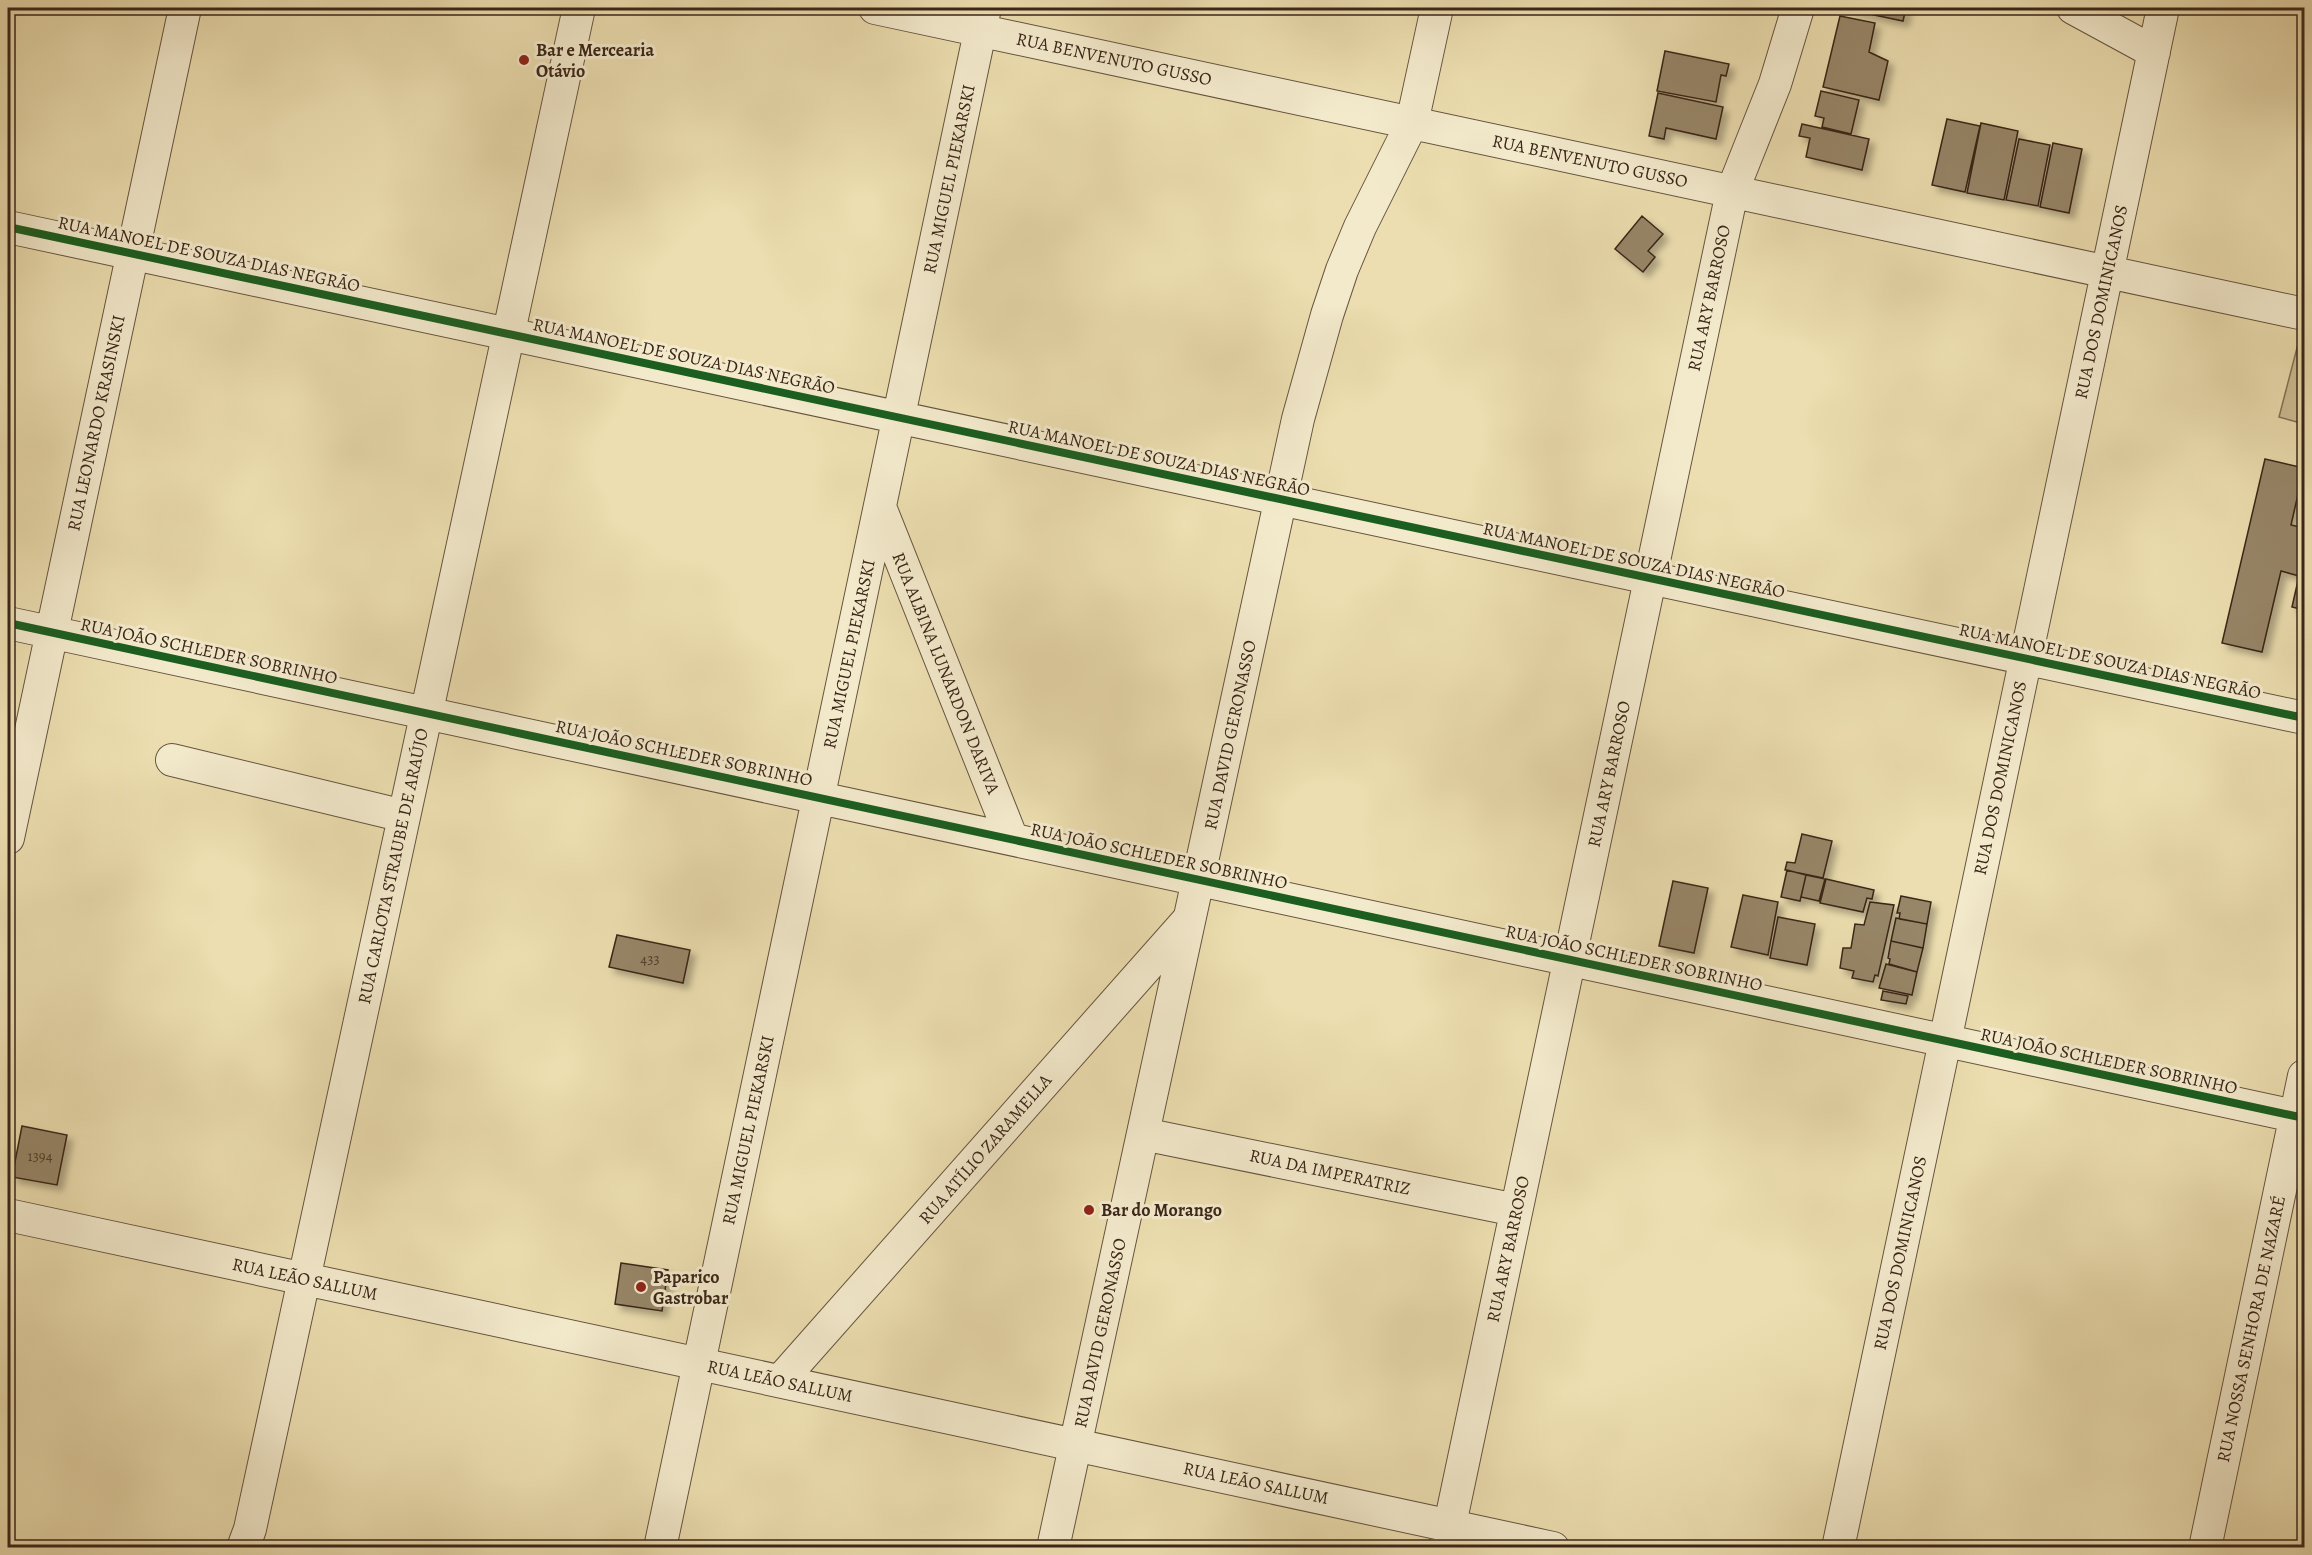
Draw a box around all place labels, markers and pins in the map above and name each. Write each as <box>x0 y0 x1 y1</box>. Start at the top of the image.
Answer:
place label: Bar e Mercearia Otávio <box>536 38 655 83</box>
marker: Bar e Mercearia Otávio <box>517 53 531 67</box>
place label: Bar do Morango <box>1101 1198 1222 1222</box>
marker: Bar do Morango <box>1082 1203 1096 1217</box>
place label: Paparico Gastrobar <box>653 1265 729 1310</box>
marker: Paparico Gastrobar <box>634 1280 648 1294</box>

